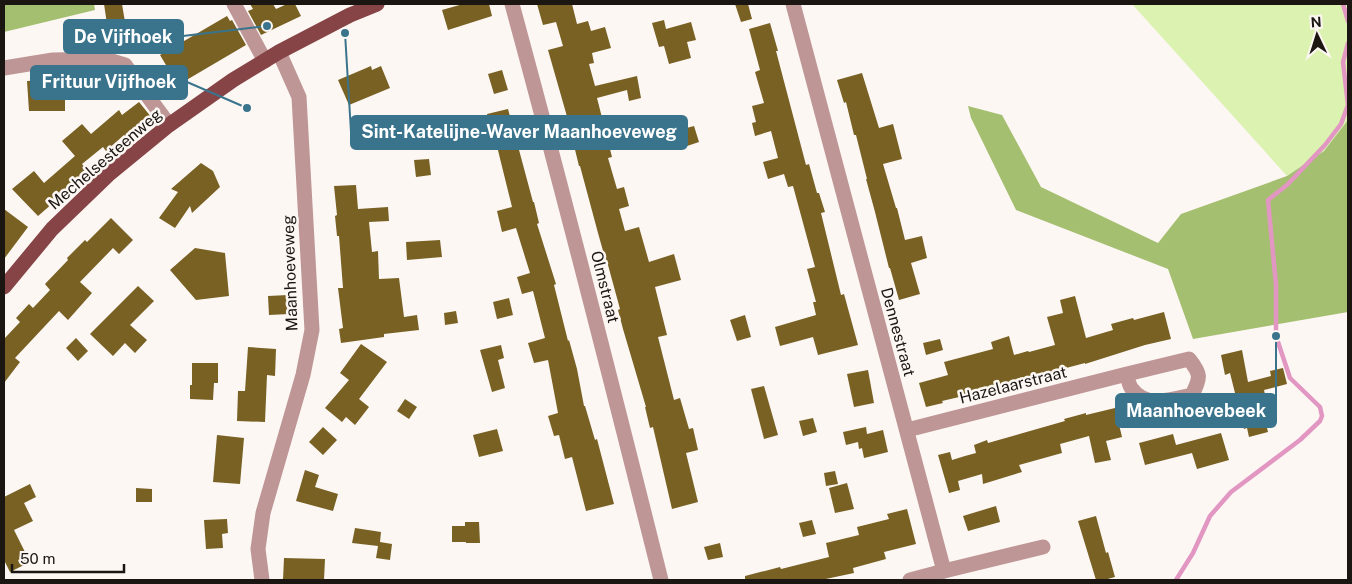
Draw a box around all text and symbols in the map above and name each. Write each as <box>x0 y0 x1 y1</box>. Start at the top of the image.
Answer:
north arrow <box>1292 10 1342 60</box>
text: N <box>1310 14 1322 30</box>
callout: De Vijfhoek <box>64 20 183 53</box>
text: De Vijfhoek <box>74 26 173 47</box>
callout: Frituur Vijfhoek <box>31 66 187 99</box>
text: Frituur Vijfhoek <box>42 71 177 92</box>
street label: Mechelsesteenweg <box>44 105 166 213</box>
callout: Sint-Katelijne-Waver Maanhoeveweg <box>351 116 687 149</box>
text: Sint-Katelijne-Waver Maanhoeveweg <box>361 121 677 142</box>
street label: Maanhoeveweg <box>278 214 302 331</box>
street label: Olmstraat <box>587 249 623 325</box>
street label: Dennestraat <box>877 285 919 379</box>
street label: Hazelaarstraat <box>957 362 1069 408</box>
callout: Maanhoevebeek <box>1116 394 1276 427</box>
text: Maanhoevebeek <box>1126 400 1267 421</box>
scale bar <box>12 542 125 574</box>
text: 50 m <box>20 550 55 567</box>

